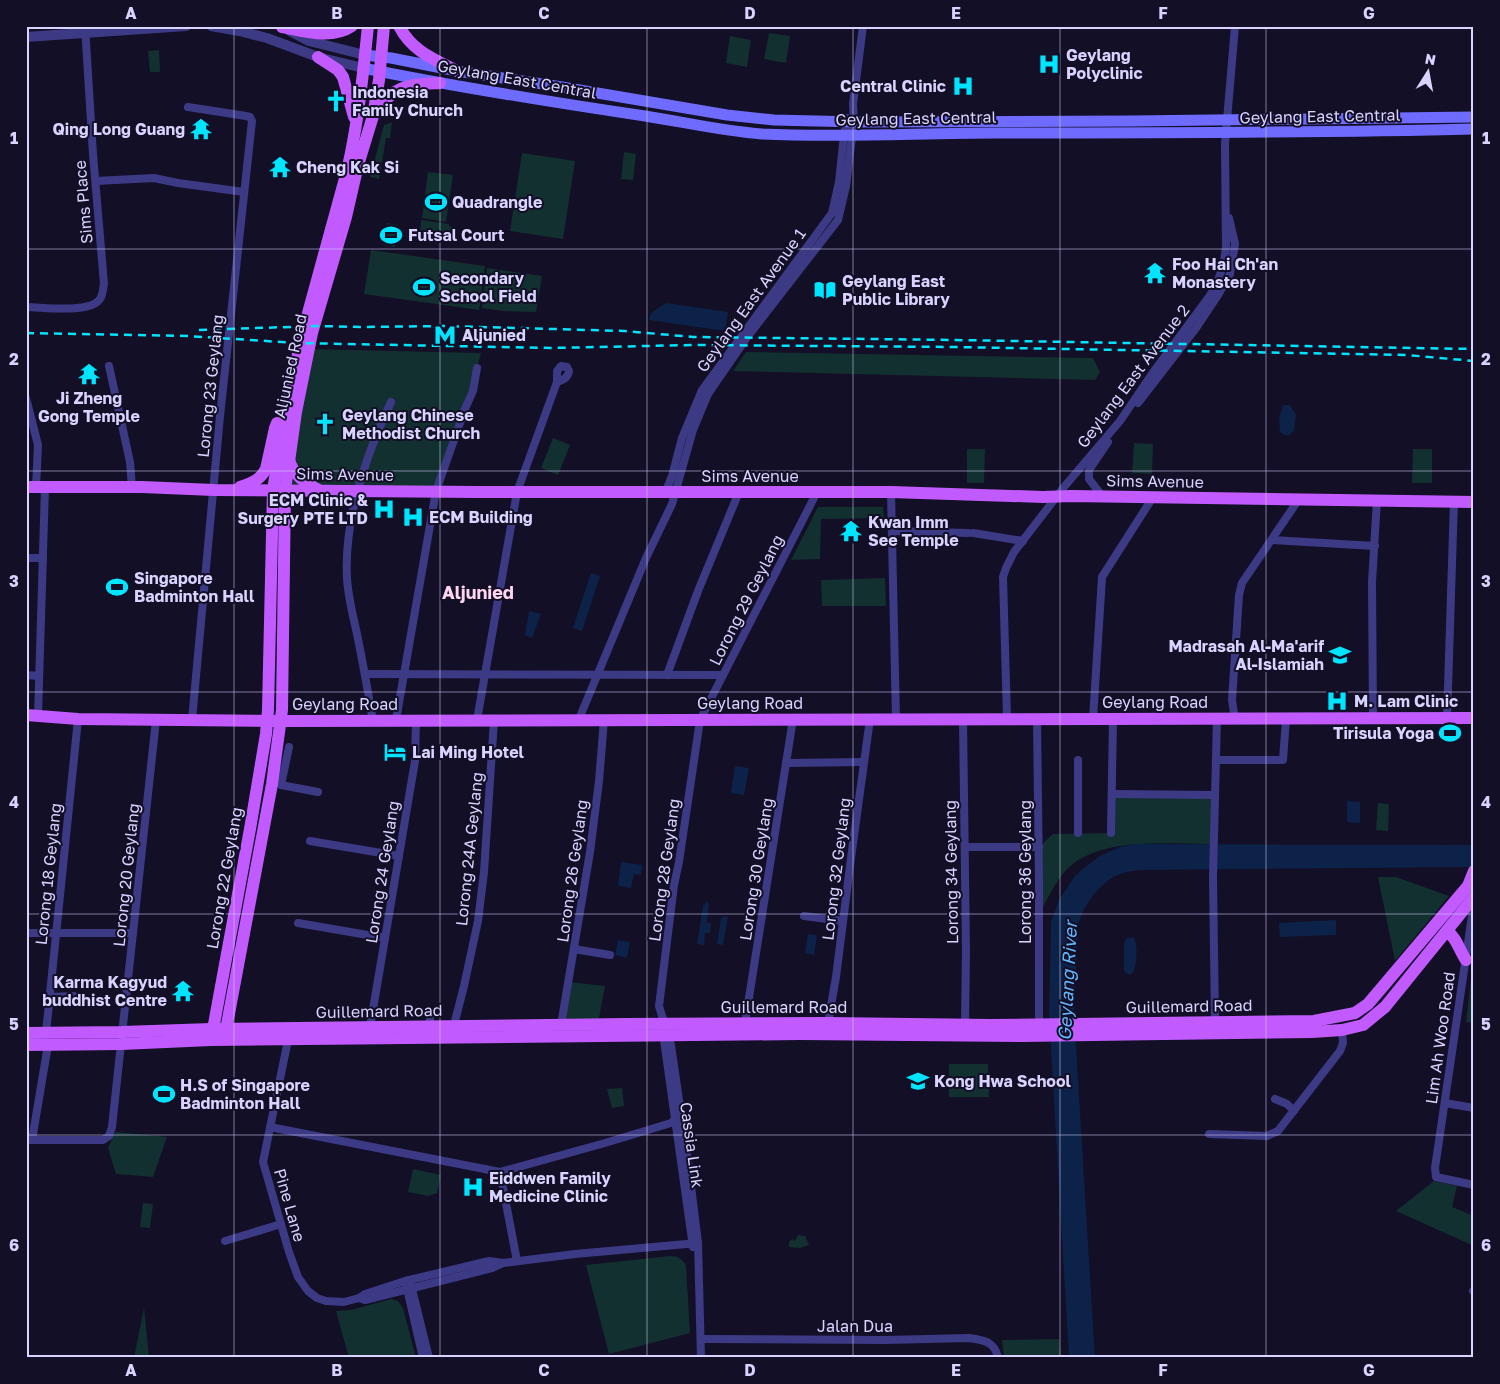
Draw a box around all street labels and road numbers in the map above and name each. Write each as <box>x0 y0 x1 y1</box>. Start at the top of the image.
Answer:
street label: Geylang East Central <box>436 55 598 103</box>
street label: Geylang East Central <box>1239 105 1401 127</box>
street label: Geylang East Central <box>835 107 997 129</box>
street label: Sims Place <box>69 159 97 245</box>
street label: Geylang East Avenue 1 <box>692 224 810 376</box>
street label: Geylang East Avenue 2 <box>1073 300 1193 452</box>
street label: Aljunied Road <box>269 312 311 420</box>
street label: Lorong 23 Geylang <box>193 314 227 458</box>
street label: Sims Avenue <box>296 463 394 485</box>
street label: Sims Avenue <box>701 466 799 486</box>
street label: Sims Avenue <box>1106 470 1204 492</box>
street label: Lorong 29 Geylang <box>704 531 788 669</box>
street label: Geylang Road <box>1102 692 1208 712</box>
street label: Geylang Road <box>697 693 803 713</box>
street label: Geylang Road <box>292 694 398 714</box>
street label: Lorong 24A Geylang <box>451 771 487 927</box>
street label: Lorong 30 Geylang <box>735 796 777 942</box>
street label: Lorong 28 Geylang <box>644 797 684 943</box>
street label: Lorong 32 Geylang <box>817 797 855 941</box>
street label: Lorong 26 Geylang <box>552 798 592 944</box>
street label: Lorong 24 Geylang <box>361 799 403 945</box>
street label: Lorong 34 Geylang <box>940 800 962 944</box>
street label: Lorong 36 Geylang <box>1015 800 1035 944</box>
street label: Lorong 18 Geylang <box>31 802 65 946</box>
street label: Lorong 20 Geylang <box>109 802 143 948</box>
street label: Lorong 22 Geylang <box>202 806 246 950</box>
street label: Lim Ah Woo Road <box>1421 971 1459 1105</box>
street label: Guillemard Road <box>1125 995 1253 1017</box>
street label: Guillemard Road <box>721 997 847 1017</box>
street label: Guillemard Road <box>315 1000 443 1022</box>
street label: Cassia Link <box>676 1101 708 1189</box>
street label: Pine Lane <box>270 1166 310 1244</box>
street label: Jalan Dua <box>817 1316 893 1336</box>

